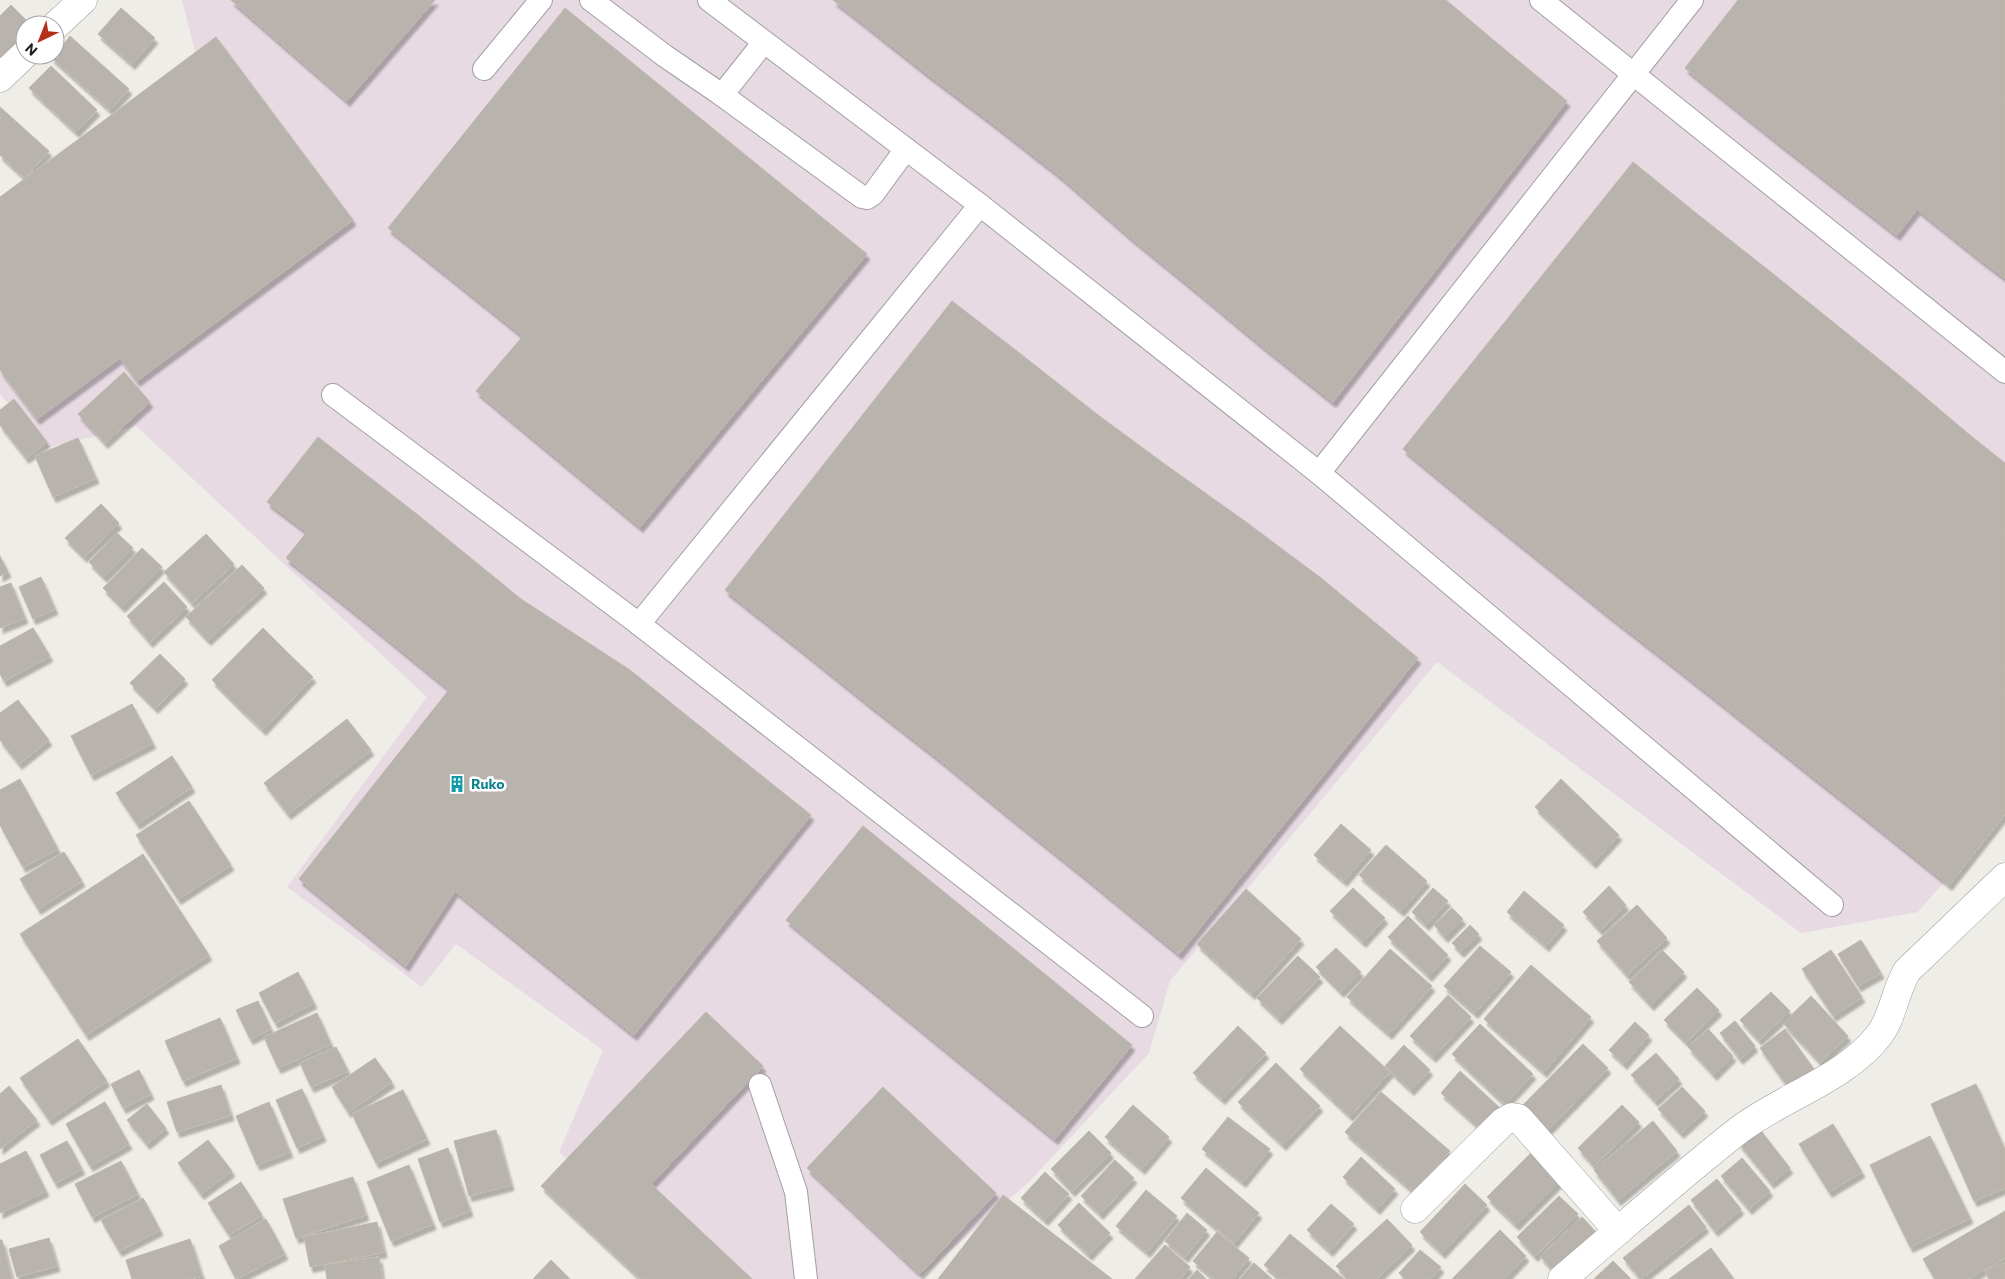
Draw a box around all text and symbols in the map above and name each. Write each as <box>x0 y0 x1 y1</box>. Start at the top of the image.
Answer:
north arrow <box>15 15 65 65</box>
text: N <box>21 40 40 60</box>
building icon: Ruko <box>447 774 467 794</box>
place label: Ruko <box>471 775 505 792</box>

